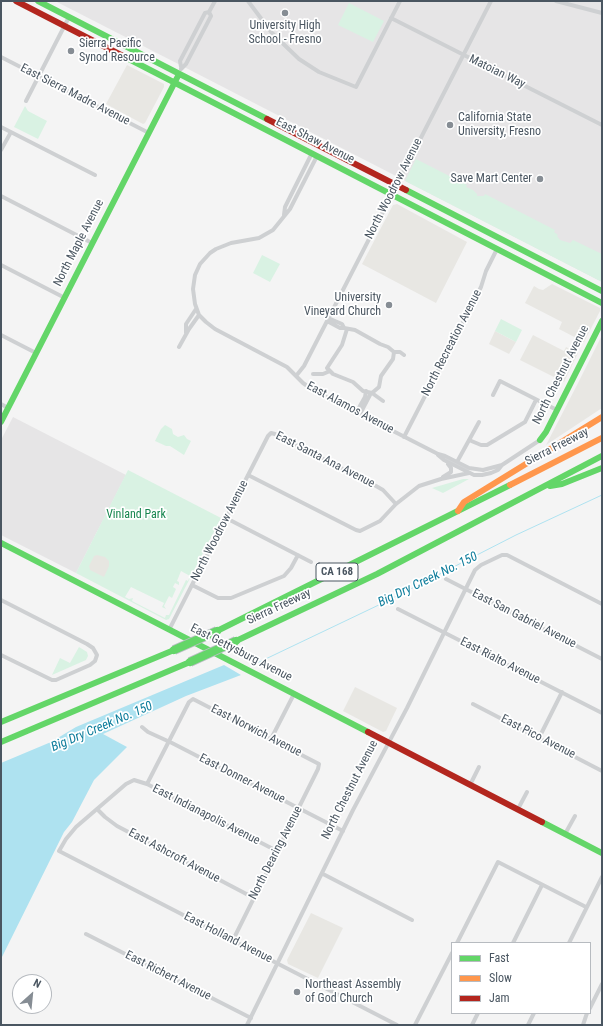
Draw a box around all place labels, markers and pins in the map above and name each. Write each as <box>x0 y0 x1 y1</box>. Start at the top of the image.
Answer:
marker: University High School - Fresno <box>280 8 290 18</box>
place label: University High School - Fresno <box>249 19 321 47</box>
place label: Sierra Pacific Synod Resource <box>79 37 155 65</box>
marker: Sierra Pacific Synod Resource <box>66 46 76 56</box>
place label: California State University, Fresno <box>458 111 541 139</box>
marker: California State University, Fresno <box>445 120 455 130</box>
place label: Save Mart Center <box>451 172 532 186</box>
marker: Save Mart Center <box>535 174 545 184</box>
place label: University Vineyard Church <box>304 291 381 319</box>
marker: University Vineyard Church <box>384 300 394 310</box>
place label: Northeast Assembly of God Church <box>305 978 401 1006</box>
marker: Northeast Assembly of God Church <box>292 987 302 997</box>

